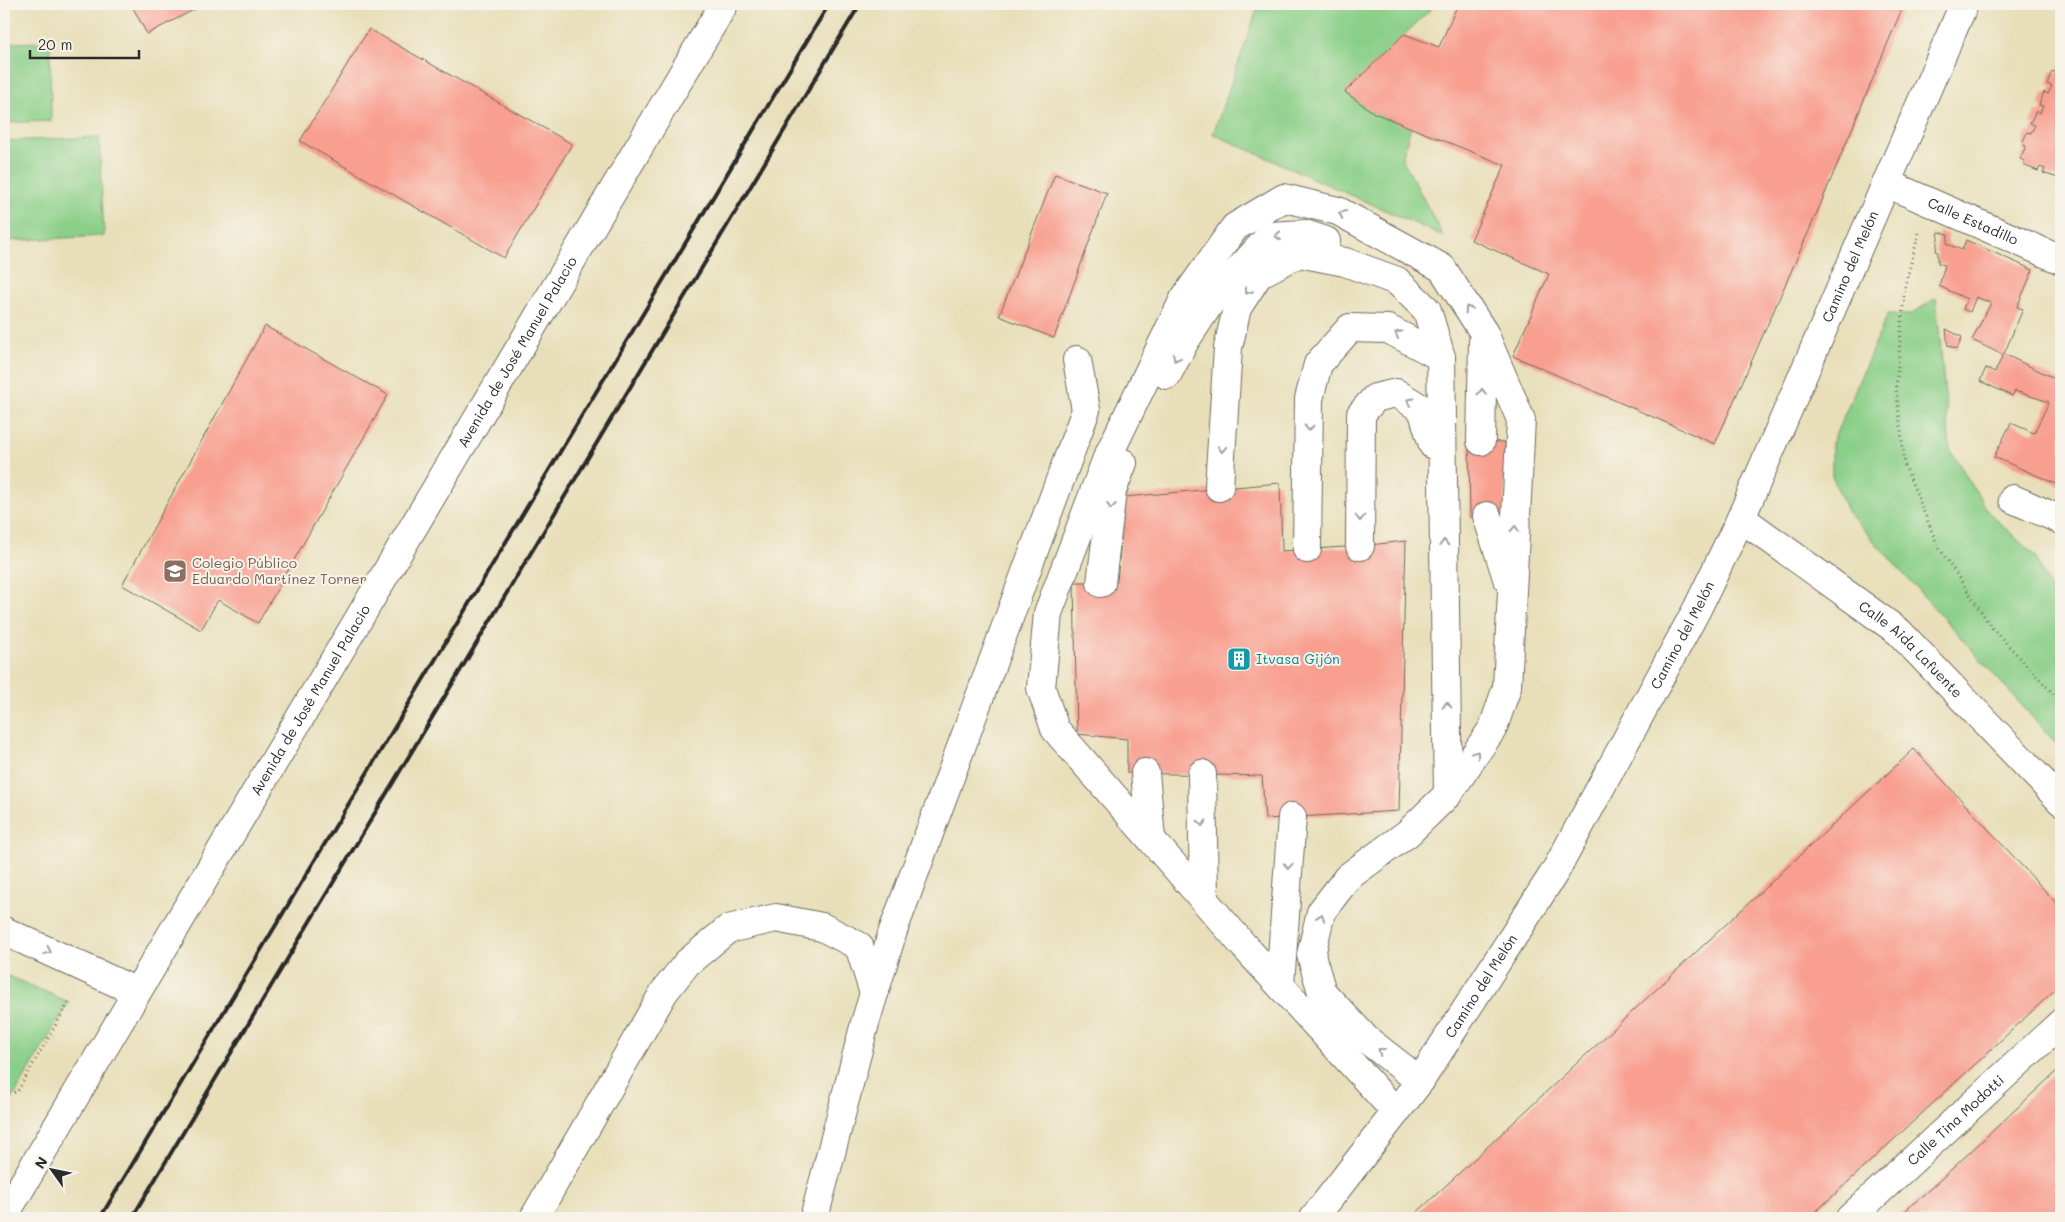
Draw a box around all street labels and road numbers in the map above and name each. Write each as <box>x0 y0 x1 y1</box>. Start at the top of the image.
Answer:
street label: Calle Estadillo <box>1925 193 2021 249</box>
street label: Camino del Melón <box>1817 208 1882 325</box>
street label: Avenida de José Manuel Palacio <box>453 253 581 451</box>
street label: Camino del Melón <box>1646 578 1718 692</box>
street label: Calle Aida Lafuente <box>1855 596 1967 702</box>
street label: Avenida de José Manuel Palacio <box>246 601 374 799</box>
street label: Camino del Melón <box>1440 930 1521 1041</box>
street label: Calle Tina Modotti <box>1903 1070 2008 1169</box>

